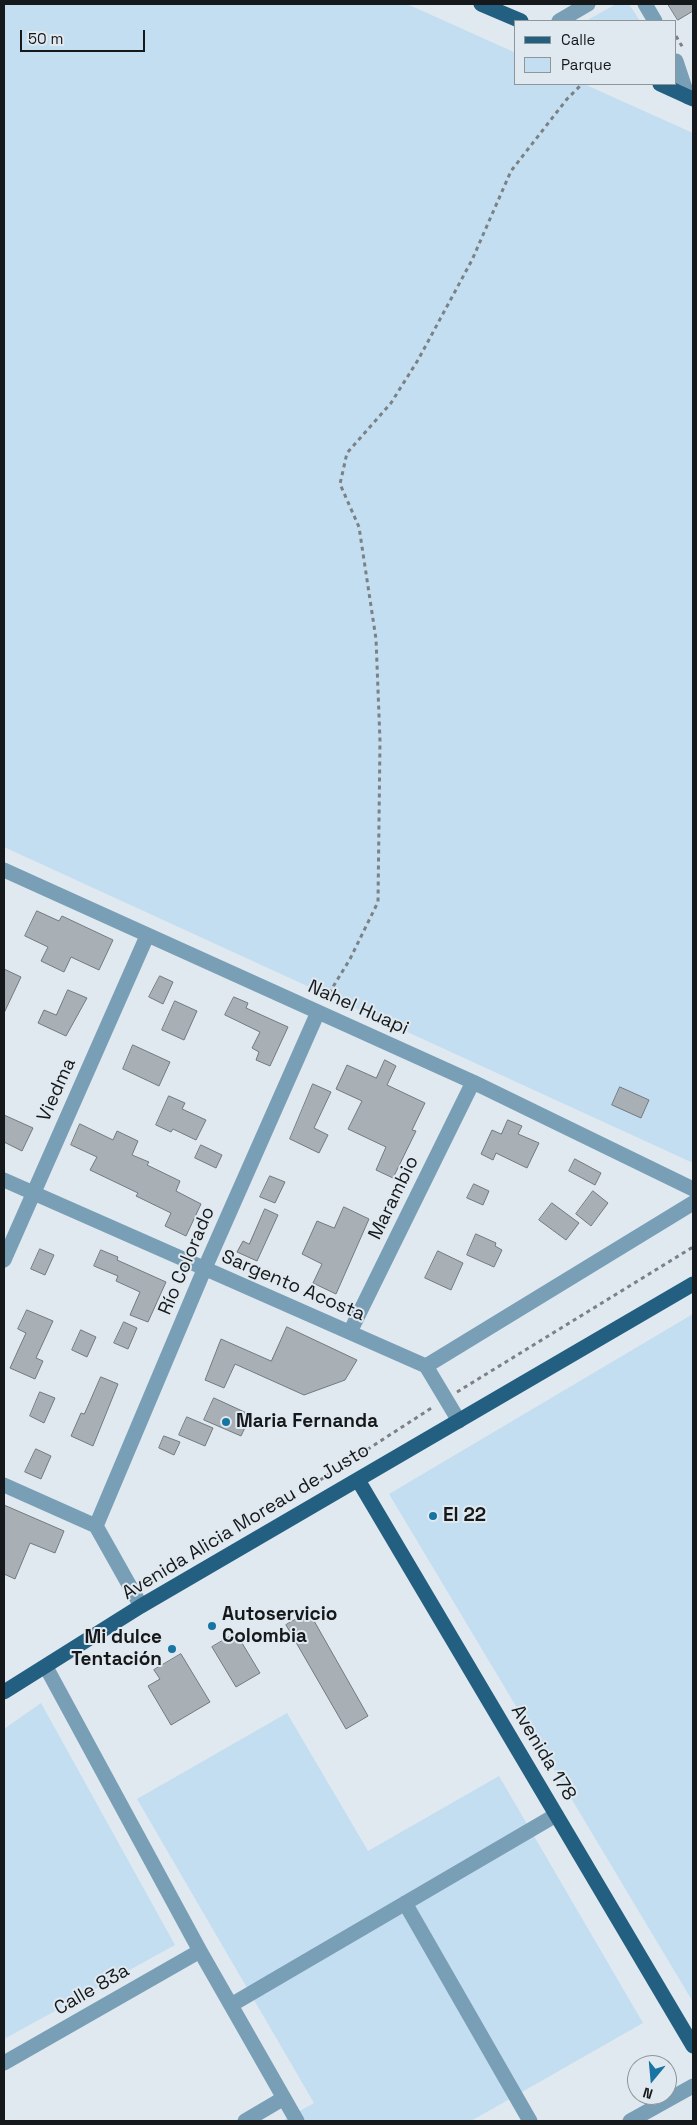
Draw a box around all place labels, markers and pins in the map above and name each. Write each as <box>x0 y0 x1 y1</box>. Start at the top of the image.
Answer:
place label: Maria Fernanda <box>236 1411 378 1433</box>
marker: Maria Fernanda <box>220 1416 232 1428</box>
place label: El 22 <box>443 1505 486 1527</box>
marker: El 22 <box>427 1510 439 1522</box>
place label: Autoservicio Colombia <box>222 1604 337 1648</box>
marker: Autoservicio Colombia <box>206 1620 218 1632</box>
place label: Mi dulce Tentación <box>71 1627 162 1671</box>
marker: Mi dulce Tentación <box>166 1643 178 1655</box>

